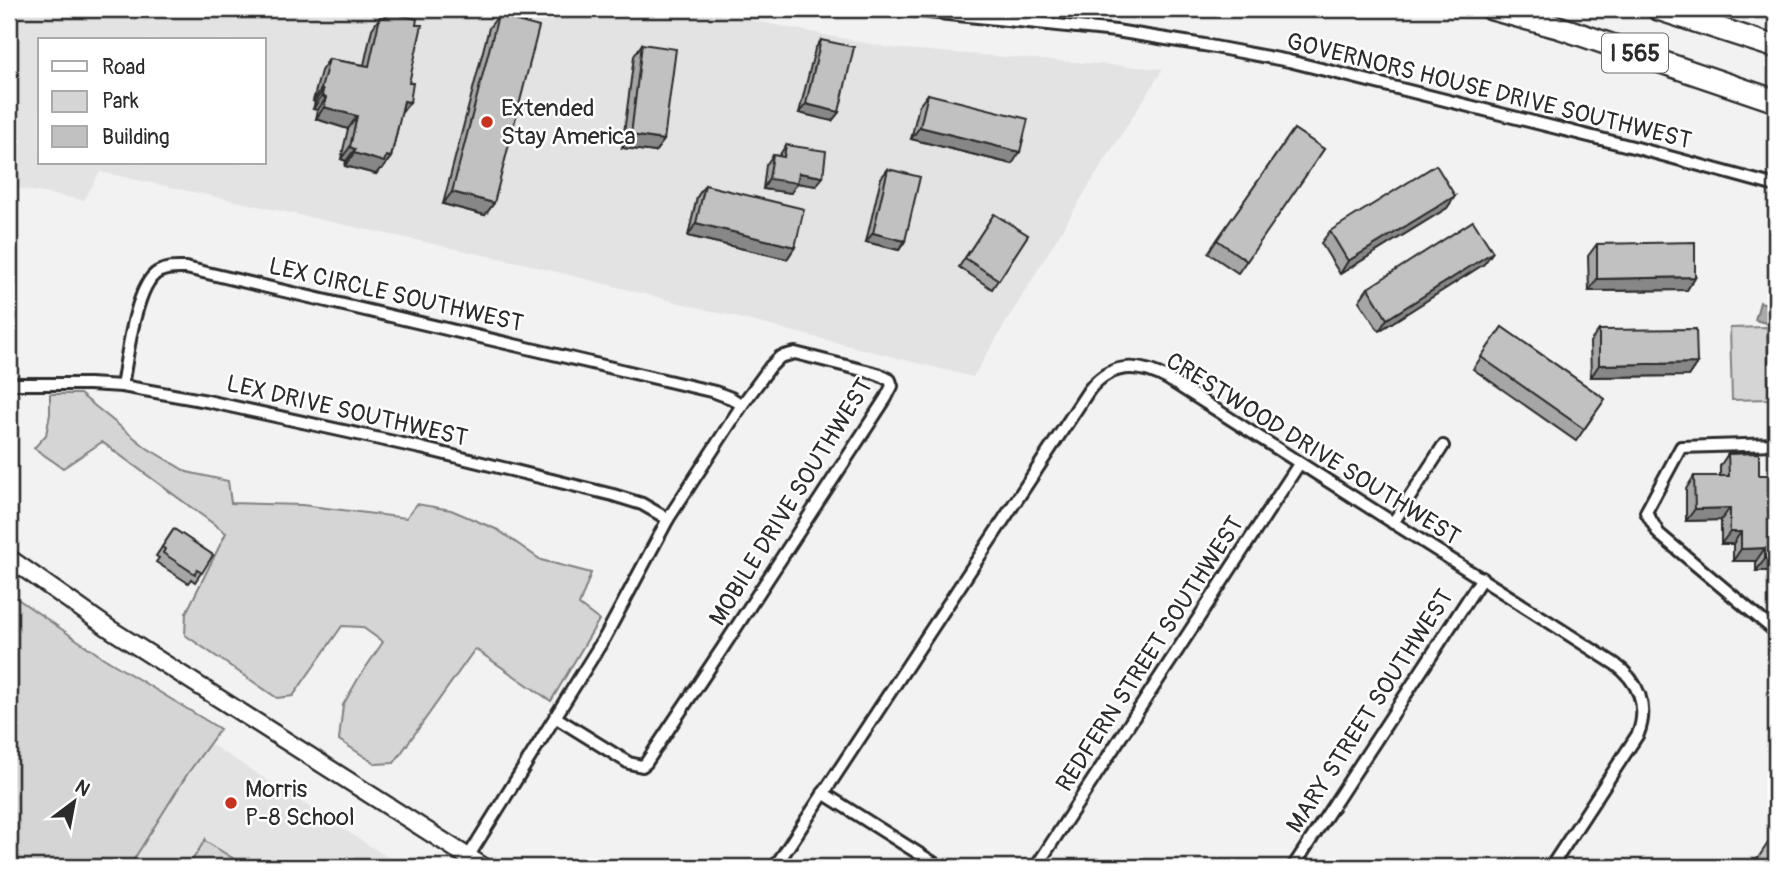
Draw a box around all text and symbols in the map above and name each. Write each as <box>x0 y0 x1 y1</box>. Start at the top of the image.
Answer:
street label: GOVERNORS HOUSE DRIVE SOUTHWEST <box>1284 27 1694 155</box>
road number: I 565 <box>1602 34 1668 72</box>
legend <box>38 38 266 164</box>
text: Road <box>102 54 146 81</box>
text: Park <box>102 88 139 115</box>
place label: Extended Stay America <box>501 94 636 151</box>
marker: Extended Stay America <box>479 114 495 130</box>
text: Building <box>102 124 169 151</box>
street label: LEX CIRCLE SOUTHWEST <box>266 252 526 338</box>
street label: CRESTWOOD DRIVE SOUTHWEST <box>1161 346 1465 552</box>
street label: LEX DRIVE SOUTHWEST <box>224 369 470 453</box>
street label: MOBILE DRIVE SOUTHWEST <box>703 373 879 631</box>
street label: REDFERN STREET SOUTHWEST <box>1050 511 1250 797</box>
street label: MARY STREET SOUTHWEST <box>1280 584 1460 838</box>
north arrow <box>38 768 108 838</box>
text: N <box>71 775 94 802</box>
place label: Morris P-8 School <box>245 775 355 832</box>
marker: Morris P-8 School <box>223 795 239 811</box>

